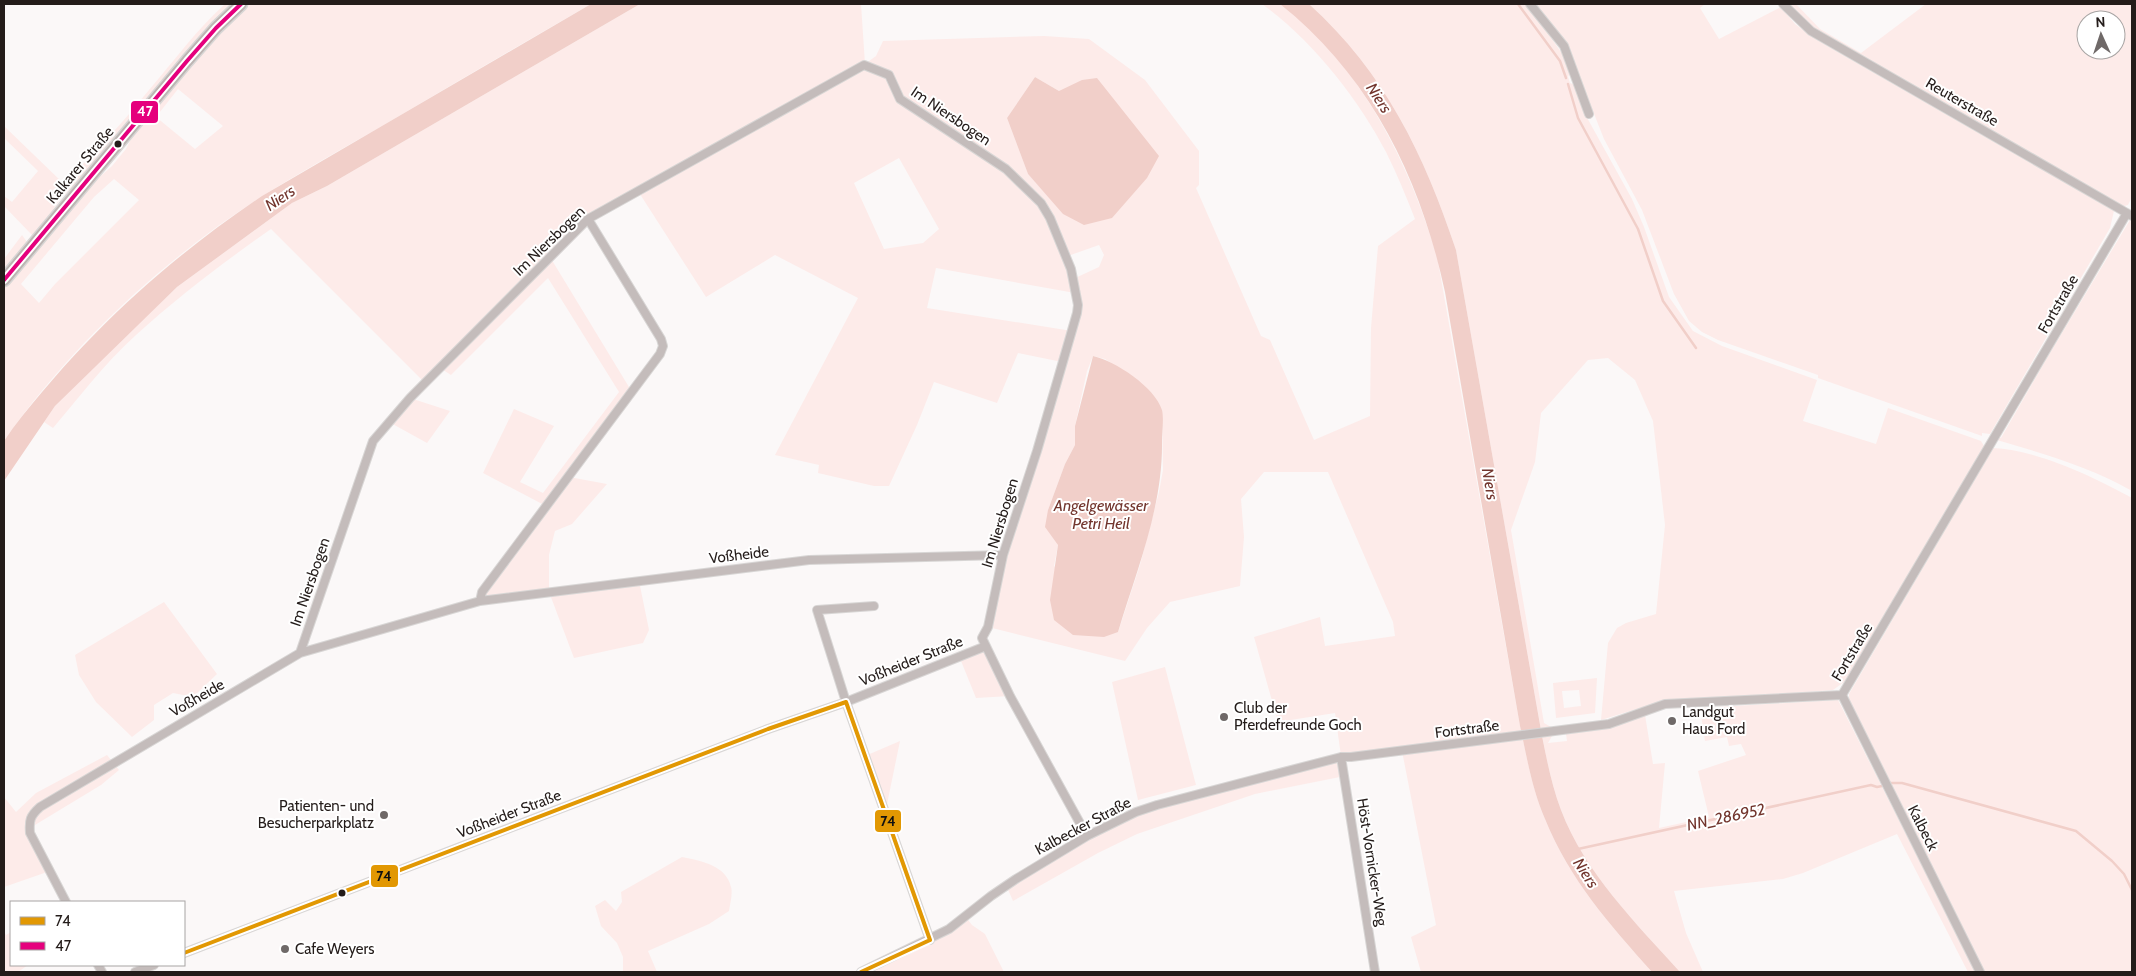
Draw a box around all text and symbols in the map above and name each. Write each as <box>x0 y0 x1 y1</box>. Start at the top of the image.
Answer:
north arrow <box>2076 10 2126 60</box>
text: N <box>2095 13 2106 31</box>
street label: Reuterstraße <box>1922 74 2002 130</box>
water label: Niers <box>1362 79 1396 117</box>
street label: Im Niersbogen <box>908 83 994 149</box>
line badge: 47 <box>130 100 159 124</box>
text: 47 <box>137 102 154 120</box>
street label: Kalkarer Straße <box>43 123 118 207</box>
unlabelled marker <box>113 139 123 149</box>
water label: Niers <box>261 181 299 215</box>
street label: Im Niersbogen <box>509 202 589 280</box>
street label: Fortstraße <box>2034 271 2082 336</box>
water label: Niers <box>1478 467 1502 501</box>
street label: Im Niersbogen <box>978 476 1022 570</box>
water label: Angelgewässer Petri Heil <box>1053 496 1149 533</box>
street label: Im Niersbogen <box>286 535 334 629</box>
street label: Voßheide <box>708 542 770 568</box>
street label: Fortstraße <box>1828 619 1877 684</box>
street label: Voßheider Straße <box>857 632 966 690</box>
street label: Voßheide <box>167 675 228 721</box>
place label: Club der Pferdefreunde Goch <box>1234 699 1362 734</box>
place label: Landgut Haus Ford <box>1682 703 1745 738</box>
marker: Club der Pferdefreunde Goch <box>1218 711 1230 723</box>
marker: Landgut Haus Ford <box>1666 715 1678 727</box>
street label: Fortstraße <box>1434 716 1500 742</box>
street label: Voßheider Straße <box>455 786 564 842</box>
street label: Kalbecker Straße <box>1032 793 1134 859</box>
place label: Patienten- und Besucherparkplatz <box>258 797 374 832</box>
street label: Höst-Vornicker-Weg <box>1353 797 1391 928</box>
water label: NN_286952 <box>1685 799 1767 835</box>
street label: Kalbeck <box>1904 802 1942 854</box>
marker: Patienten- und Besucherparkplatz <box>378 809 390 821</box>
line badge: 74 <box>874 809 902 833</box>
text: 74 <box>880 812 896 830</box>
water label: Niers <box>1569 854 1603 892</box>
line badge: 74 <box>370 864 399 888</box>
text: 74 <box>376 867 392 885</box>
unlabelled marker <box>337 888 347 898</box>
legend <box>10 901 185 966</box>
text: 74 <box>55 912 71 930</box>
text: 47 <box>55 937 72 955</box>
place label: Cafe Weyers <box>295 940 375 958</box>
marker: Cafe Weyers <box>279 943 291 955</box>

